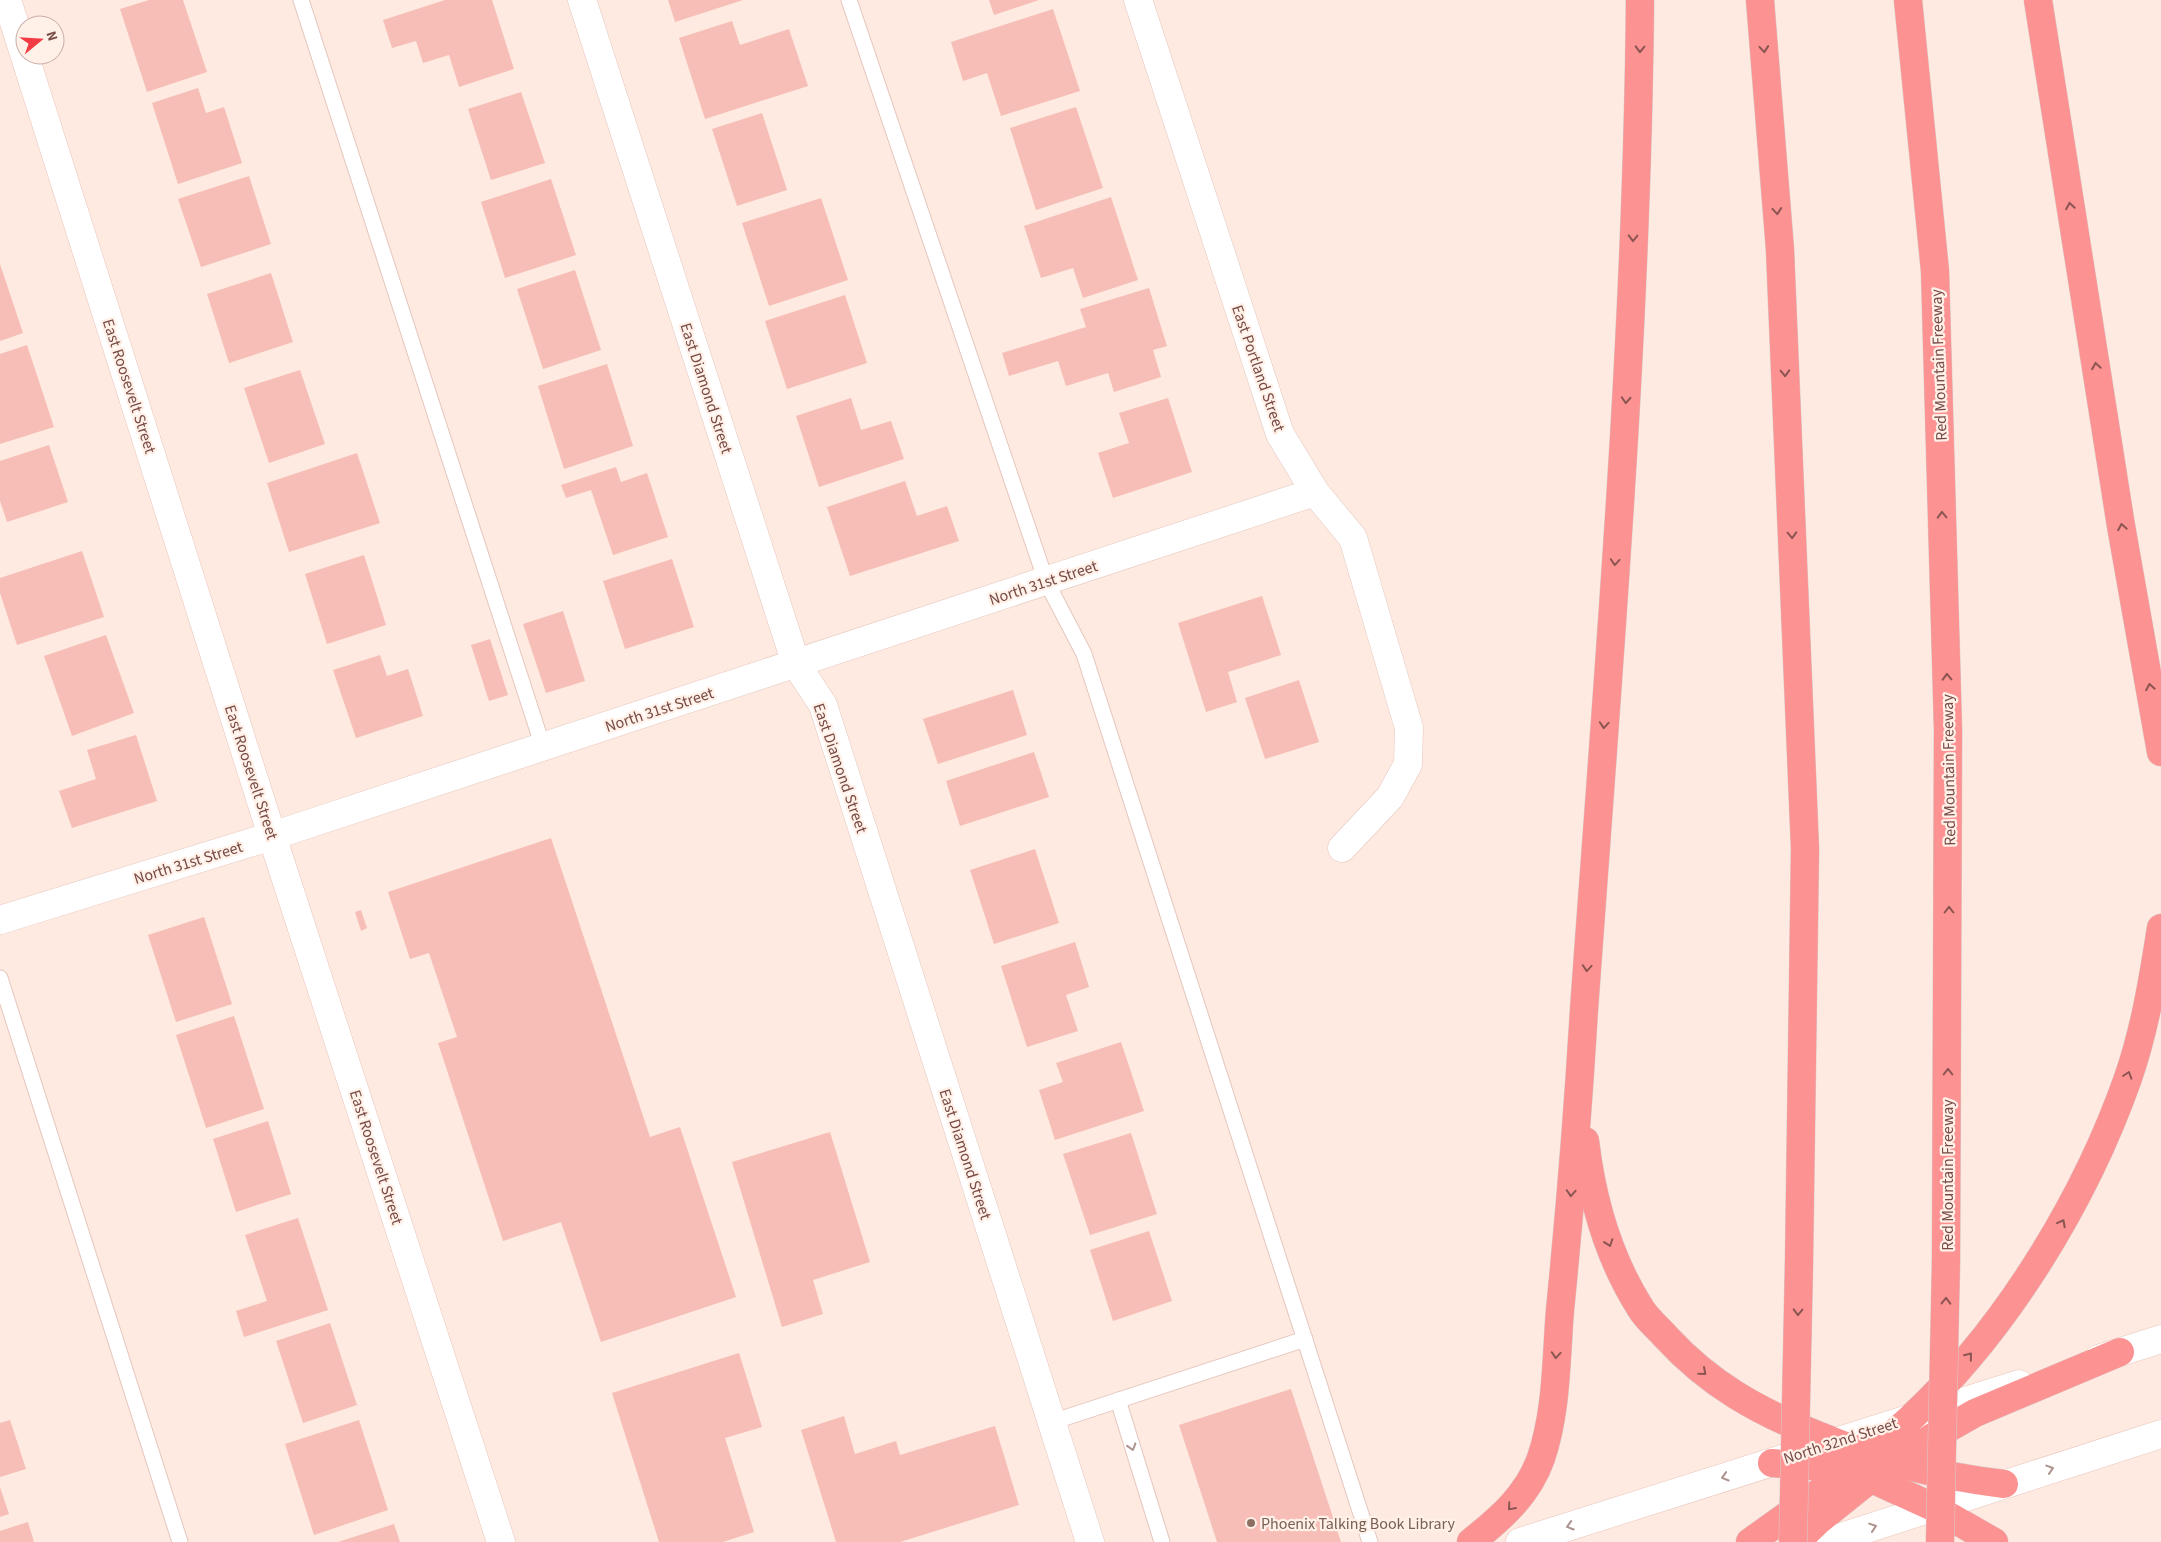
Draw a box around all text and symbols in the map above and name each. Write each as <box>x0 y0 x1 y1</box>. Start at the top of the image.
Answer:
north arrow <box>15 15 65 65</box>
text: N <box>40 29 62 44</box>
one-way arrow <box>1634 45 1645 53</box>
one-way arrow <box>1758 45 1769 53</box>
one-way arrow <box>2066 201 2076 210</box>
one-way arrow <box>1771 207 1782 215</box>
one-way arrow <box>1628 234 1638 242</box>
street label: Red Mountain Freeway <box>1925 288 1953 441</box>
street label: East Portland Street <box>1226 302 1290 435</box>
street label: East Roosevelt Street <box>97 316 161 457</box>
street label: East Diamond Street <box>675 320 738 457</box>
one-way arrow <box>2091 362 2101 371</box>
one-way arrow <box>1780 370 1790 377</box>
one-way arrow <box>1621 397 1632 405</box>
one-way arrow <box>1937 511 1947 518</box>
one-way arrow <box>2117 522 2127 531</box>
one-way arrow <box>1786 531 1797 539</box>
street label: North 31st Street <box>986 555 1101 611</box>
one-way arrow <box>1610 559 1621 567</box>
one-way arrow <box>1942 673 1952 681</box>
street label: North 31st Street <box>602 682 717 738</box>
one-way arrow <box>2145 682 2155 691</box>
street label: Red Mountain Freeway <box>1937 694 1961 846</box>
street label: East Diamond Street <box>807 700 873 837</box>
street label: East Roosevelt Street <box>219 702 283 843</box>
one-way arrow <box>1599 721 1610 729</box>
street label: North 31st Street <box>131 836 246 890</box>
one-way arrow <box>1943 906 1954 914</box>
one-way arrow <box>1582 964 1593 972</box>
one-way arrow <box>1942 1068 1953 1076</box>
one-way arrow <box>2123 1071 2133 1079</box>
street label: East Diamond Street <box>934 1086 997 1223</box>
street label: East Roosevelt Street <box>344 1087 408 1228</box>
street label: Red Mountain Freeway <box>1937 1099 1959 1251</box>
one-way arrow <box>1566 1190 1577 1198</box>
one-way arrow <box>2056 1219 2066 1228</box>
one-way arrow <box>1603 1238 1613 1246</box>
one-way arrow <box>1940 1297 1951 1305</box>
one-way arrow <box>1793 1308 1803 1316</box>
one-way arrow <box>1551 1351 1562 1359</box>
one-way arrow <box>1963 1353 1971 1362</box>
one-way arrow <box>1697 1366 1706 1375</box>
street label: North 32nd Street <box>1780 1412 1901 1470</box>
one-way arrow <box>1127 1442 1137 1451</box>
one-way arrow <box>2046 1465 2054 1475</box>
one-way arrow <box>1722 1472 1730 1482</box>
one-way arrow <box>1508 1501 1517 1510</box>
place label: Phoenix Talking Book Library <box>1261 1513 1455 1535</box>
marker: Phoenix Talking Book Library <box>1245 1517 1257 1529</box>
one-way arrow <box>1567 1520 1575 1530</box>
one-way arrow <box>1868 1523 1877 1533</box>

